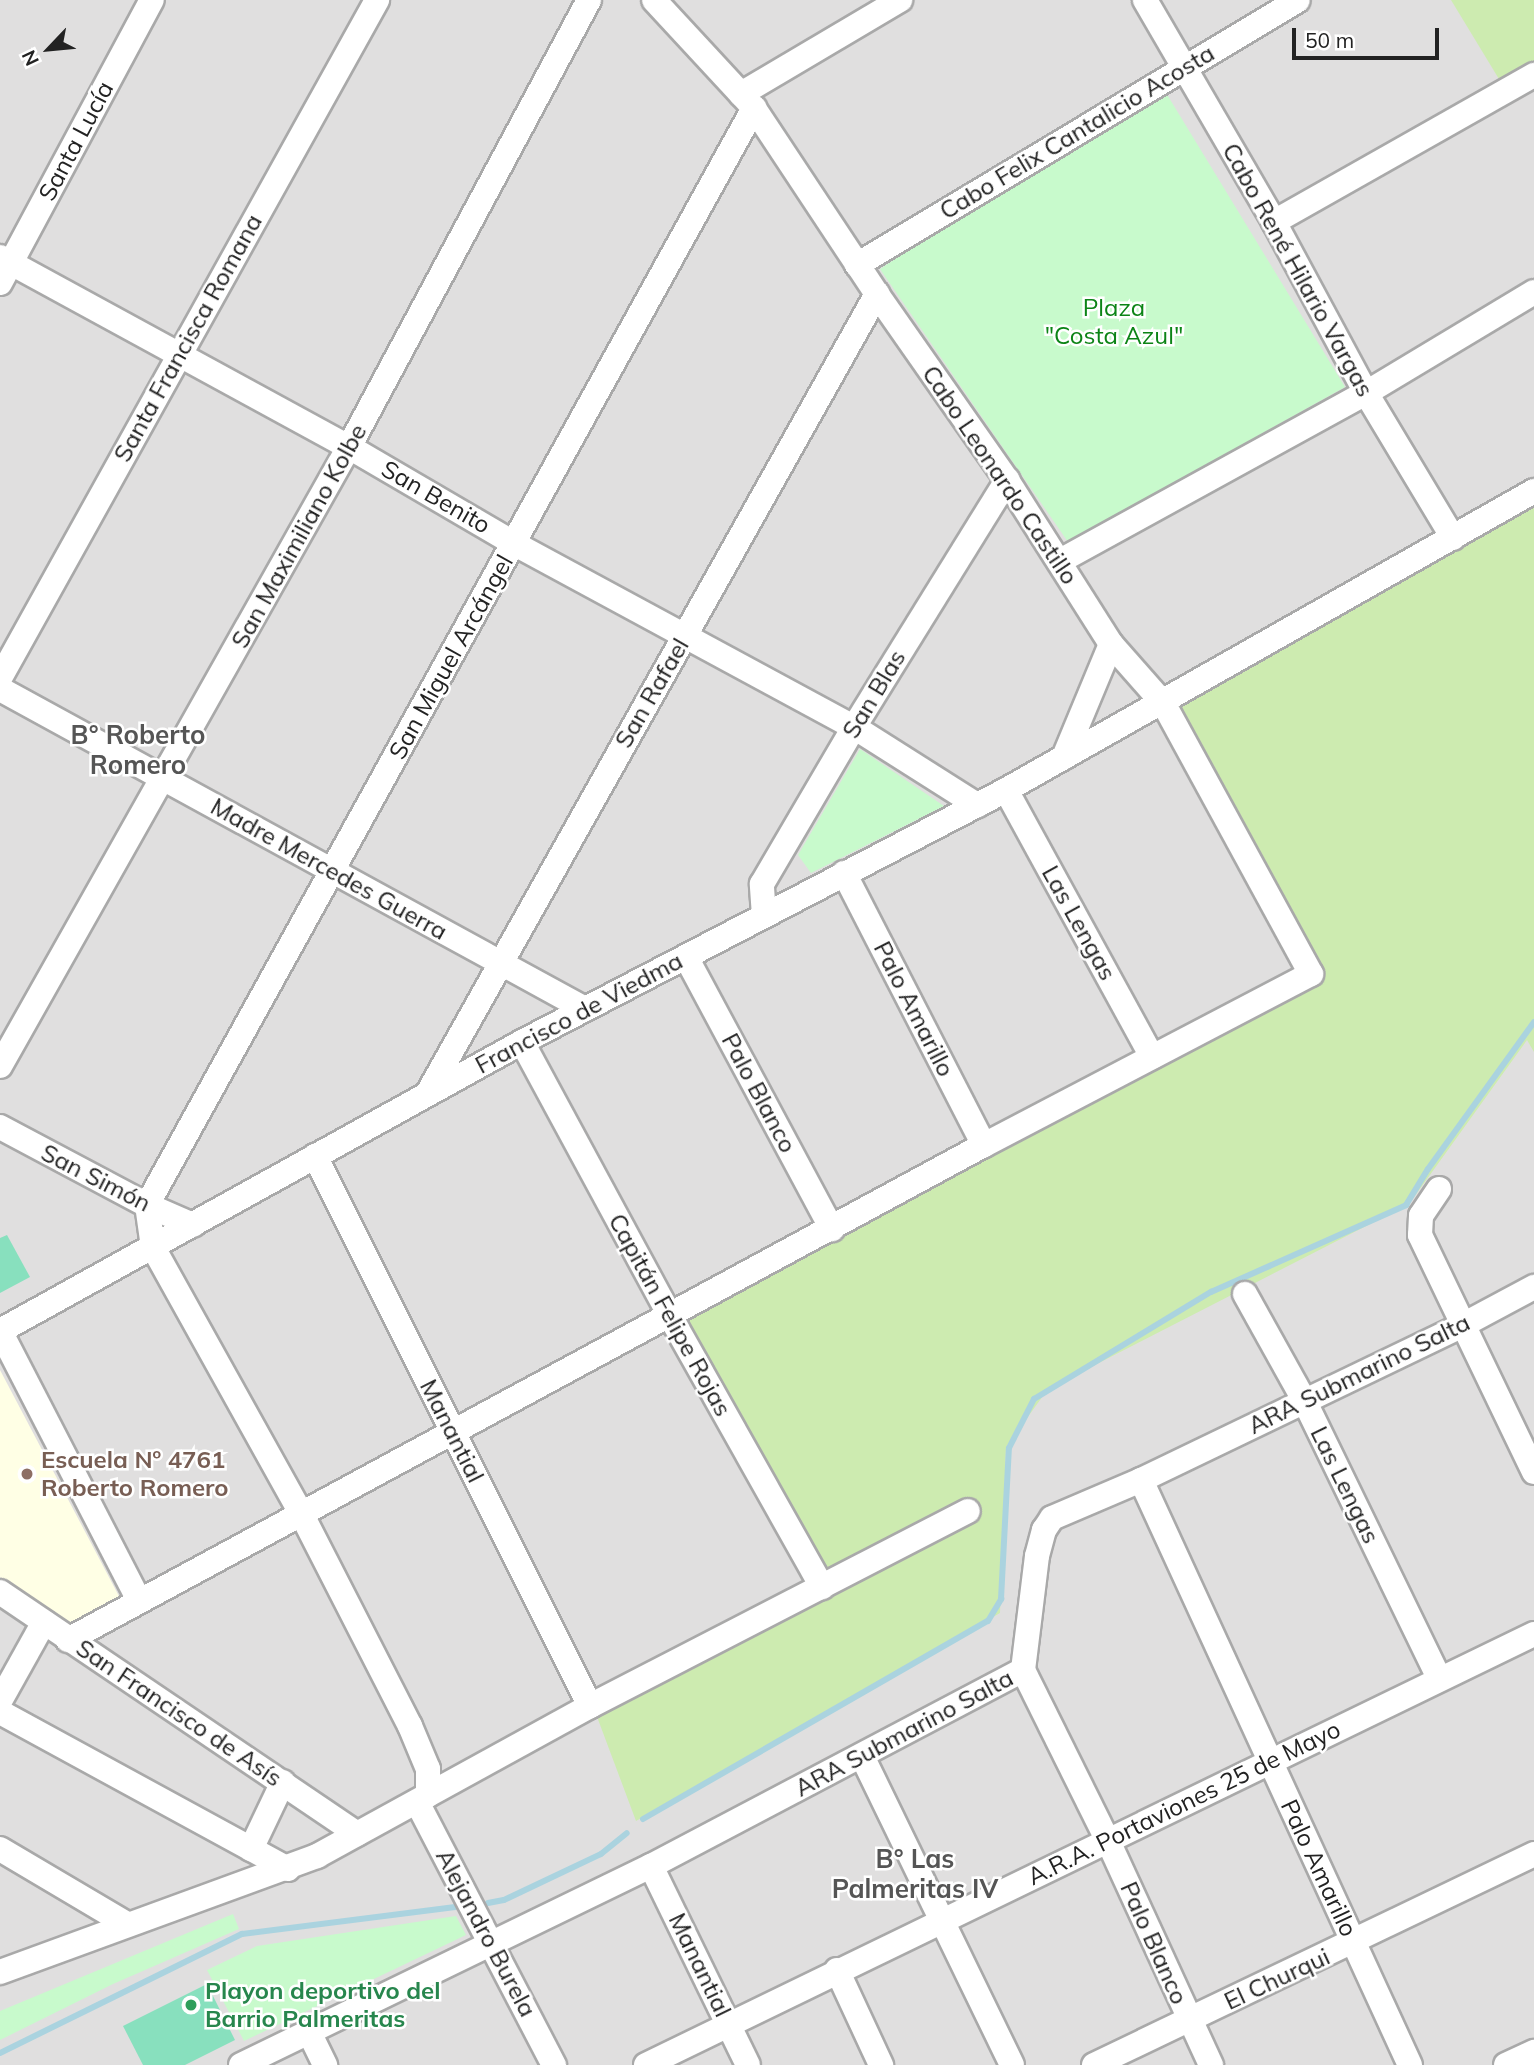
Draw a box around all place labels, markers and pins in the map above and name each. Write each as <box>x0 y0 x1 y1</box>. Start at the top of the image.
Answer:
place label: Escuela Nº 4761 Roberto Romero <box>41 1446 229 1502</box>
marker: Escuela Nº 4761 Roberto Romero <box>19 1466 35 1482</box>
place label: Playon deportivo del Barrio Palmeritas <box>205 1977 441 2033</box>
marker: Playon deportivo del Barrio Palmeritas <box>183 1997 199 2013</box>

